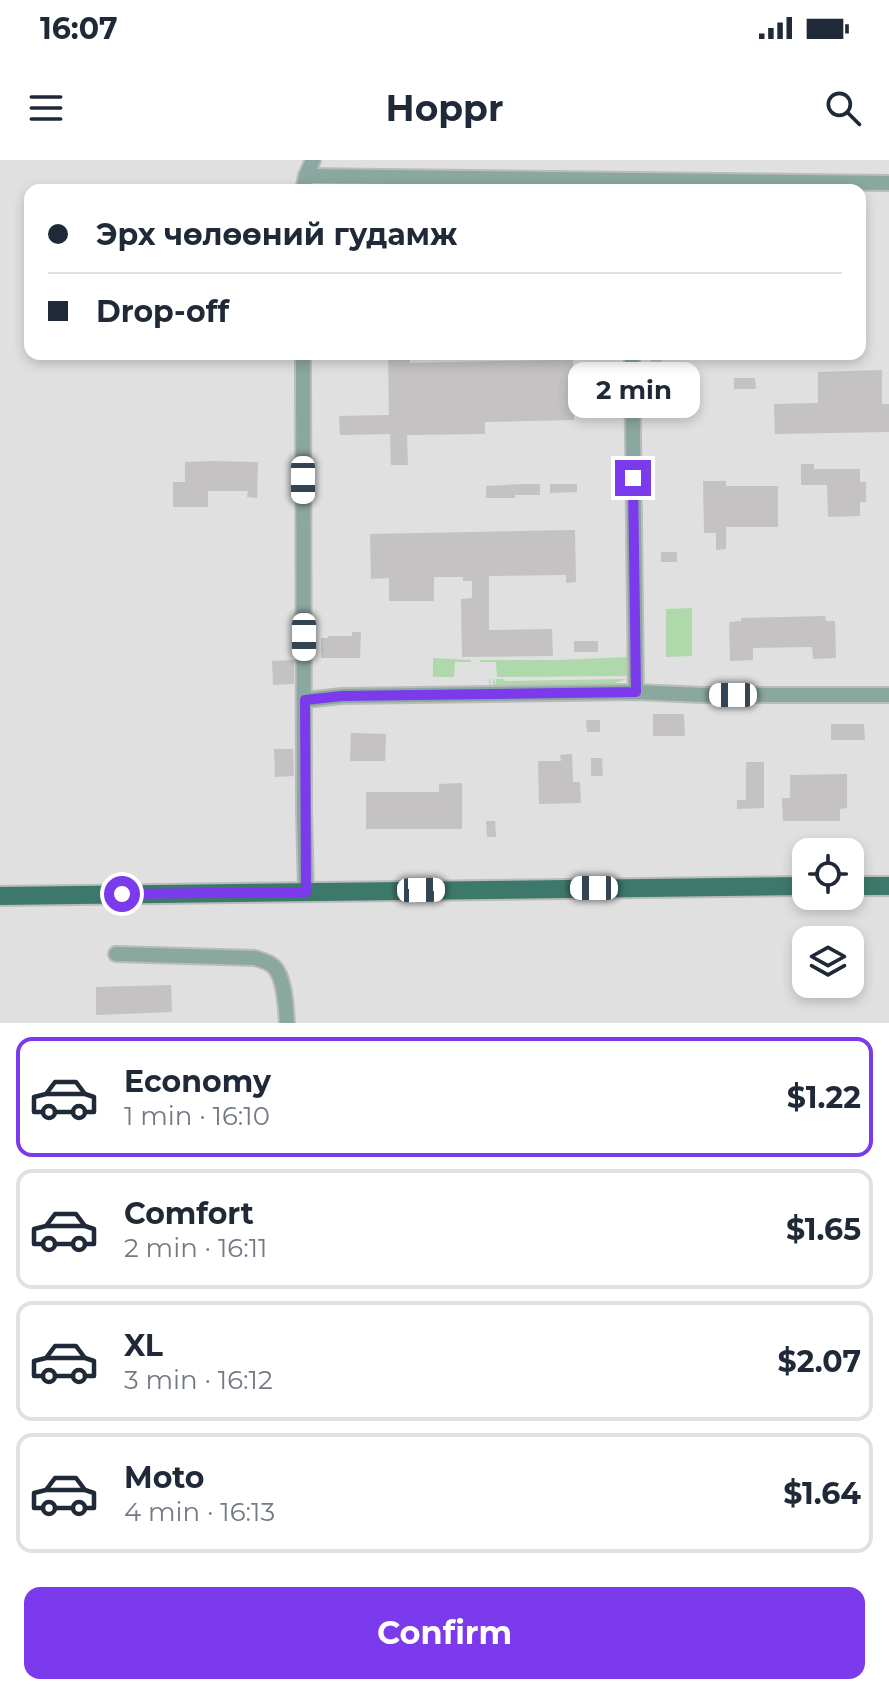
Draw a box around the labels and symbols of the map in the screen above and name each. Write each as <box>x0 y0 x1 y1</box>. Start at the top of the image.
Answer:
callout: 2 min <box>567 362 699 418</box>
car <box>291 456 315 504</box>
route end <box>615 460 651 496</box>
car <box>292 613 316 661</box>
car <box>709 683 757 707</box>
route start <box>104 876 140 912</box>
car <box>570 876 618 900</box>
car <box>397 878 445 902</box>

